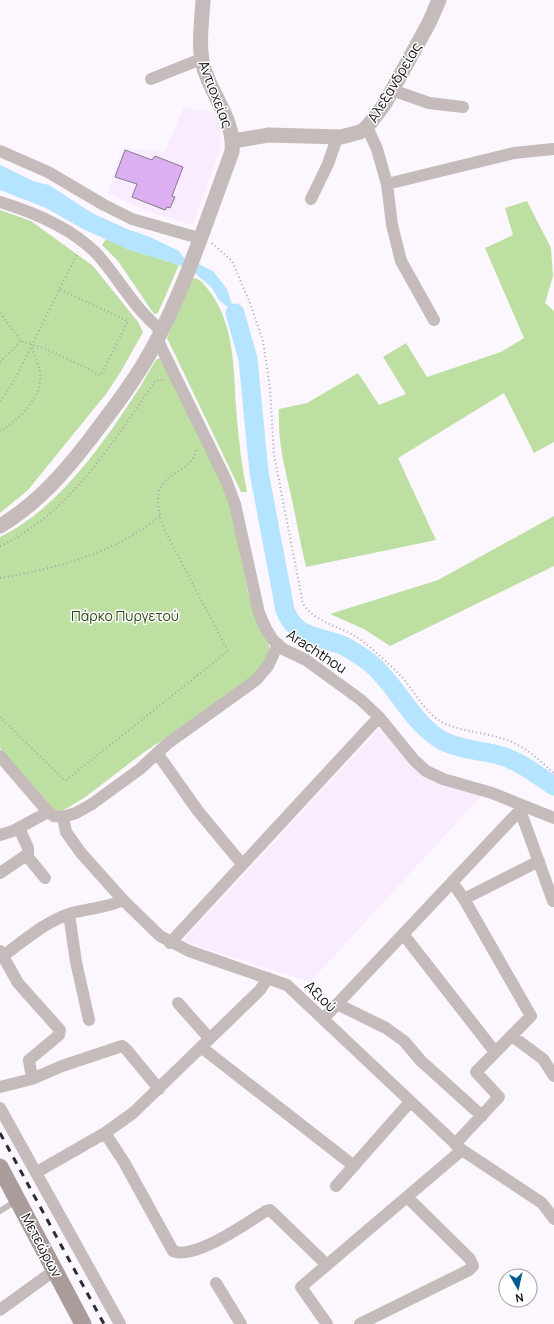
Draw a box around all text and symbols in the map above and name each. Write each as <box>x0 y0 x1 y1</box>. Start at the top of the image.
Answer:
street label: Αλεξανδρείας <box>363 38 426 126</box>
street label: Αντιοχείας <box>194 58 238 131</box>
park label: Πάρκο Πυργετού <box>71 606 179 625</box>
street label: Arachthou <box>283 625 351 677</box>
street label: Αξιού <box>301 976 341 1016</box>
street label: Μετεώρων <box>17 1210 67 1280</box>
north arrow <box>498 1268 538 1308</box>
text: N <box>514 1290 525 1306</box>

